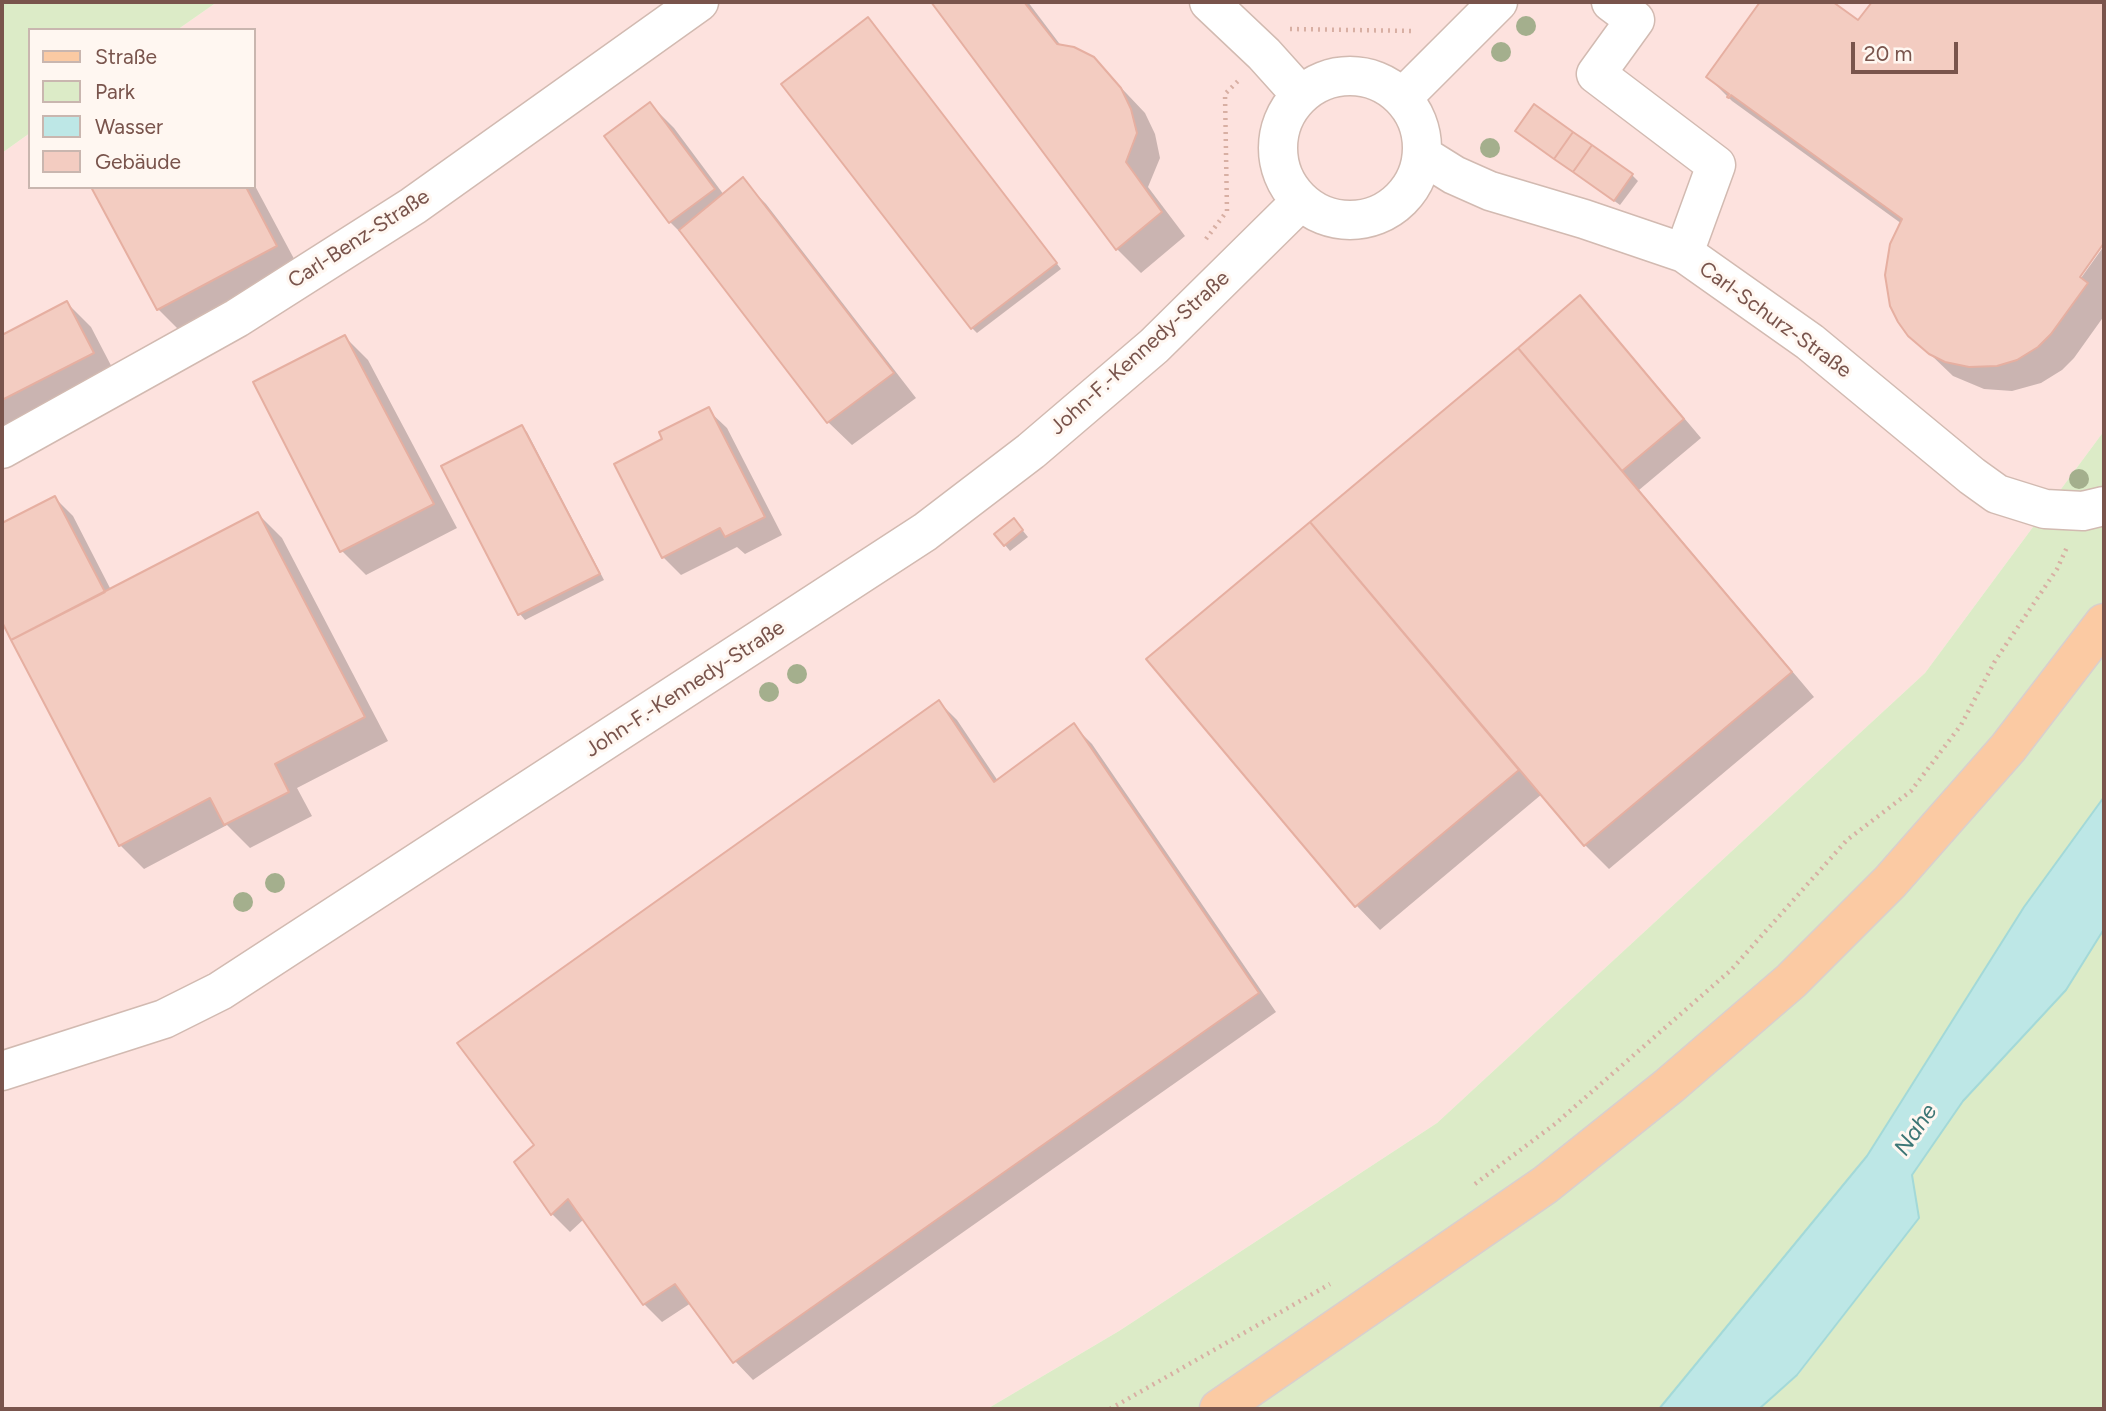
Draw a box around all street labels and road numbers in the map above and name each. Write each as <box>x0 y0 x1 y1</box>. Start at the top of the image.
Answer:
street label: Carl-Benz-Straße <box>284 184 434 294</box>
street label: Carl-Schurz-Straße <box>1694 256 1856 384</box>
street label: John-F.-Kennedy-Straße <box>1045 266 1235 440</box>
street label: John-F.-Kennedy-Straße <box>581 615 789 763</box>

